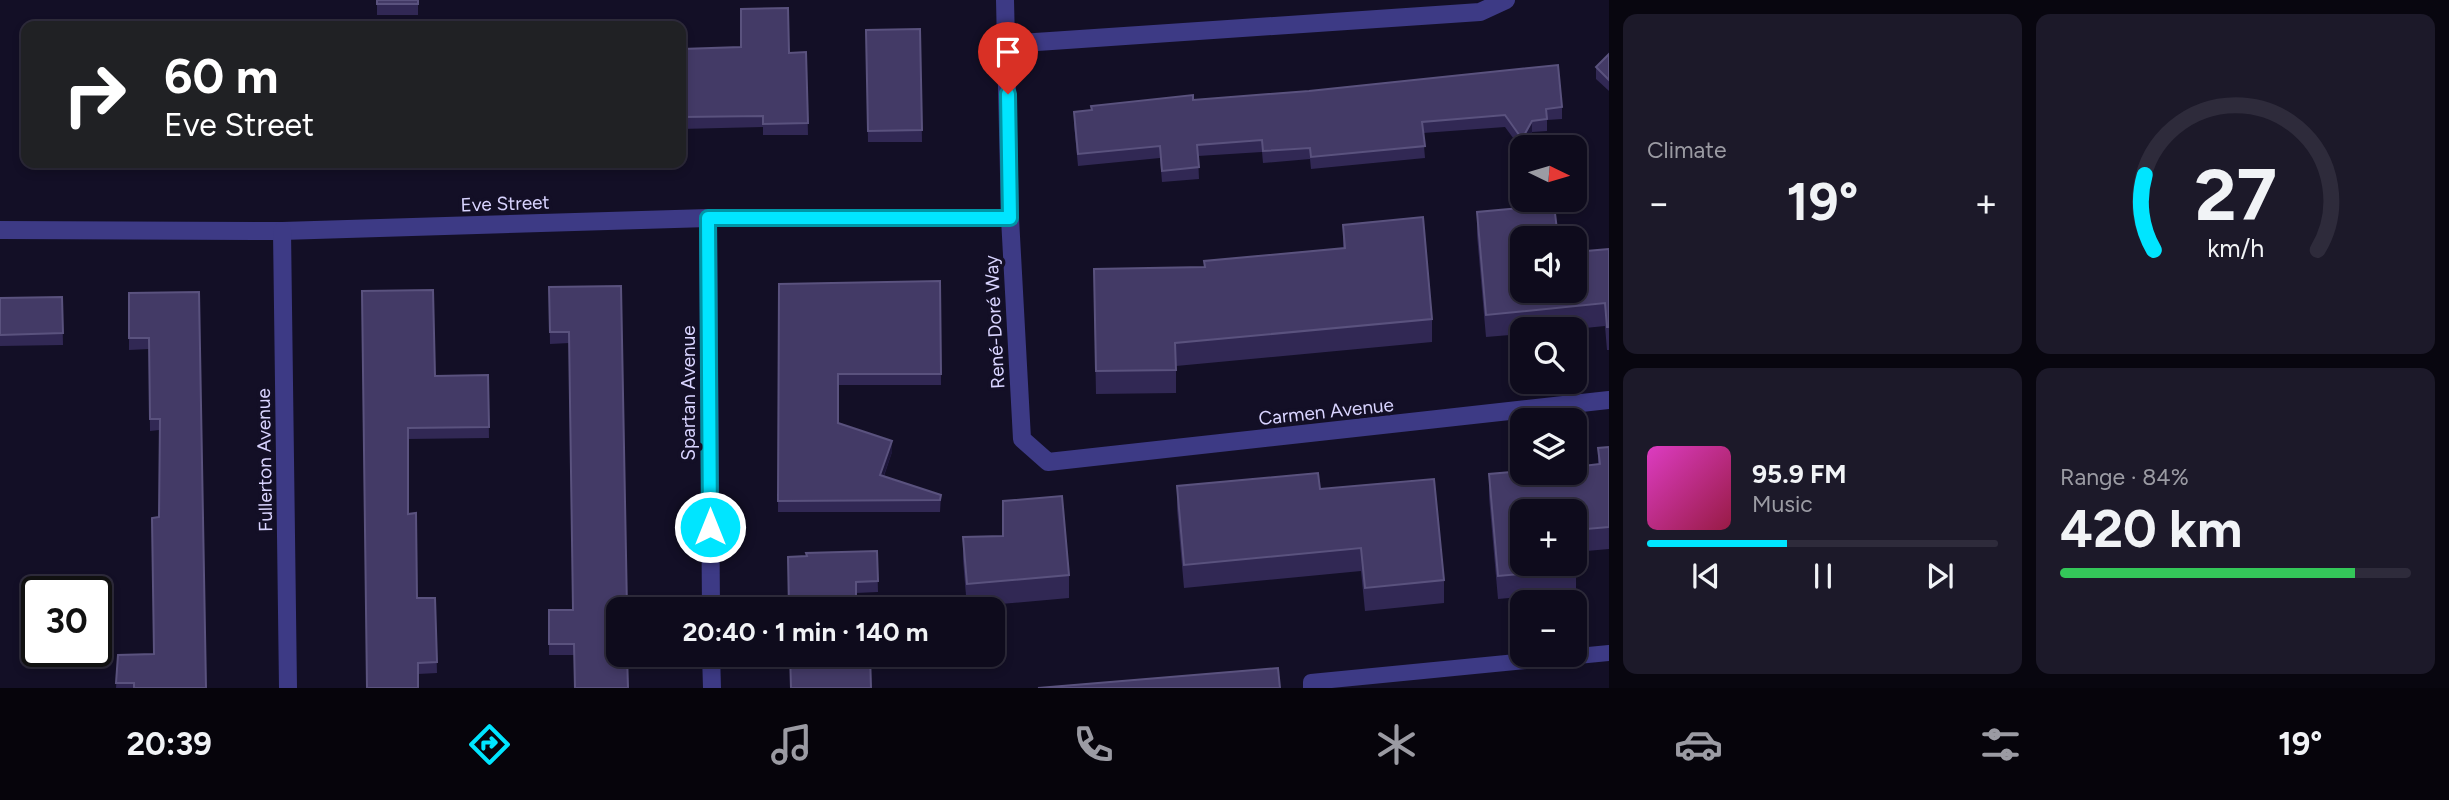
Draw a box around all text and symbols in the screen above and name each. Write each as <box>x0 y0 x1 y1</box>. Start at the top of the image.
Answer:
pin <box>978 22 1038 94</box>
icon: arrive <box>989 33 1027 71</box>
text: 60 m <box>164 46 279 105</box>
icon: right <box>49 49 140 140</box>
text: Eve Street <box>164 106 314 144</box>
north arrow <box>1510 135 1587 212</box>
map controls <box>1510 135 1587 667</box>
text: Climate <box>1647 136 1726 164</box>
text: 27 <box>2194 151 2277 238</box>
text: 19° <box>1787 171 1858 233</box>
text: − <box>1647 180 1671 226</box>
text: + <box>1974 180 1998 226</box>
street label: Eve Street <box>460 190 550 217</box>
button: sound <box>1510 226 1587 303</box>
text: km/h <box>2207 233 2264 263</box>
street label: René-Doré Way <box>980 255 1009 389</box>
button: search <box>1510 317 1587 394</box>
street label: Spartan Avenue <box>677 325 700 461</box>
street label: Fullerton Avenue <box>252 388 277 532</box>
street label: Carmen Avenue <box>1257 393 1395 430</box>
button: layers <box>1510 408 1587 485</box>
text: 95.9 FM <box>1752 458 1847 490</box>
text: Range · 84% <box>2060 463 2189 491</box>
position arrow <box>673 490 747 564</box>
text: Music <box>1752 490 1813 518</box>
text: 420 km <box>2060 498 2242 560</box>
button: + <box>1510 499 1587 576</box>
icon: previous <box>1687 557 1725 595</box>
icon: pause <box>1804 557 1842 595</box>
icon: next <box>1921 557 1959 595</box>
speed limit sign: 30 <box>21 576 112 667</box>
button: − <box>1510 590 1587 667</box>
text: 20:40 · 1 min · 140 m <box>683 616 928 648</box>
icon: directions <box>465 720 514 769</box>
icon: music <box>767 720 816 769</box>
icon: phone <box>1069 720 1118 769</box>
icon: climate <box>1372 720 1421 769</box>
icon: car <box>1674 720 1723 769</box>
icon: filters <box>1976 720 2025 769</box>
text: 20:39 <box>127 725 212 763</box>
text: 19° <box>2278 725 2322 763</box>

